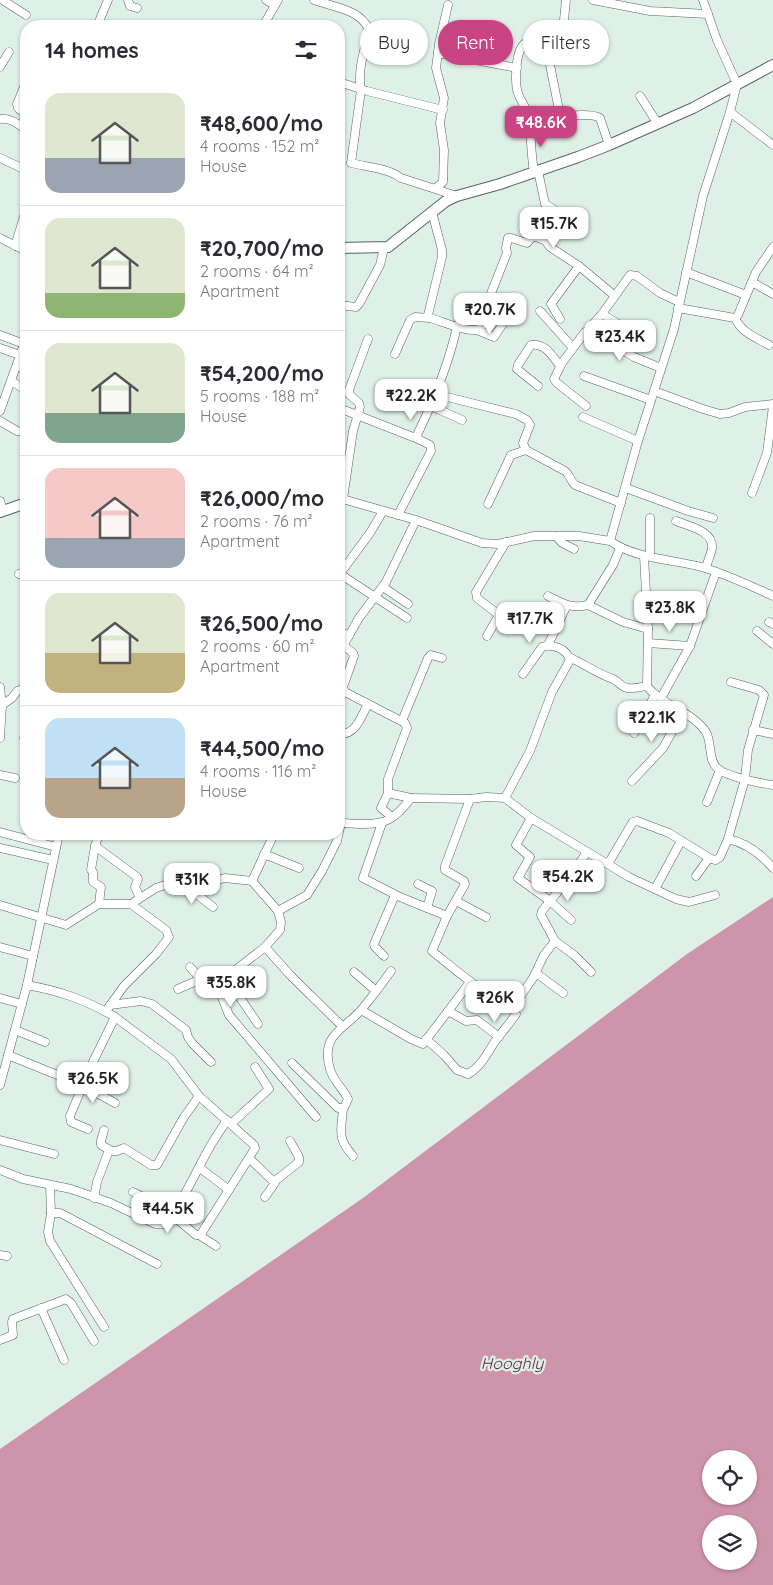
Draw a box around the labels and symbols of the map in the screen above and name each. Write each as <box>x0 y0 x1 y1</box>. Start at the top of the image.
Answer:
pin: ₹48.6K <box>500 106 582 148</box>
pin: ₹15.7K <box>513 206 595 249</box>
pin: ₹20.7K <box>449 292 531 335</box>
pin: ₹23.4K <box>579 320 661 362</box>
pin: ₹22.2K <box>370 378 452 421</box>
pin: ₹23.8K <box>629 590 711 633</box>
pin: ₹17.7K <box>489 602 571 644</box>
pin: ₹22.1K <box>611 700 693 743</box>
pin: ₹54.2K <box>527 860 609 902</box>
pin: ₹31K <box>162 862 222 905</box>
pin: ₹35.8K <box>190 966 272 1008</box>
pin: ₹26K <box>465 980 525 1023</box>
pin: ₹26.5K <box>52 1062 134 1104</box>
pin: ₹44.5K <box>127 1192 209 1234</box>
water label: Hooghly <box>481 1353 544 1373</box>

